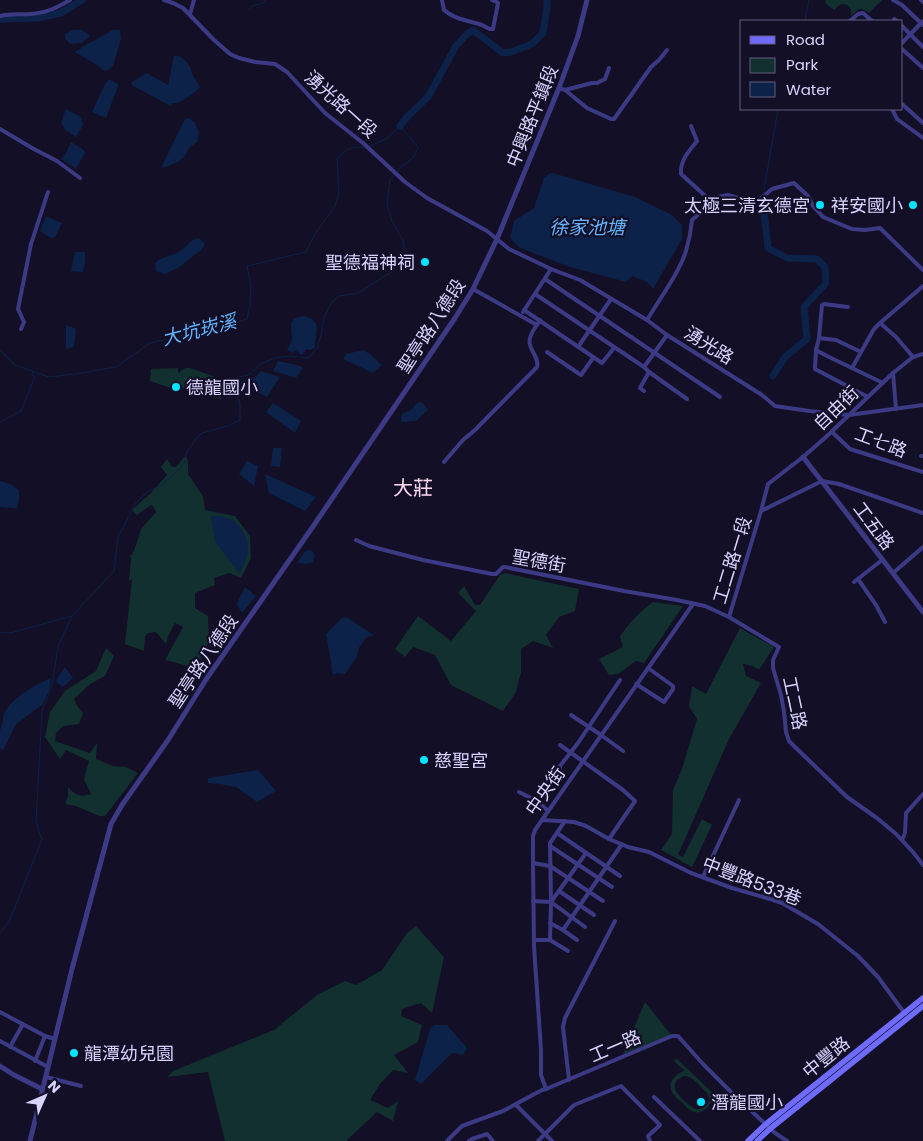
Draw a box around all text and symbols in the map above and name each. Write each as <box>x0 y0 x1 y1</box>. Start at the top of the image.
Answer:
legend <box>740 20 903 110</box>
text: Road <box>786 29 825 50</box>
text: Park <box>786 54 818 75</box>
street label: 中興路平鎮段 <box>500 61 564 171</box>
street label: 湧光路一段 <box>299 65 383 143</box>
text: Water <box>786 79 832 100</box>
place label: 太極三清玄德宮 <box>684 193 810 218</box>
place label: 祥安國小 <box>831 193 903 218</box>
marker: 太極三清玄德宮 <box>814 199 826 211</box>
marker: 祥安國小 <box>907 199 919 211</box>
water label: 徐家池塘 <box>549 214 628 241</box>
place label: 聖德福神祠 <box>325 250 415 275</box>
marker: 聖德福神祠 <box>419 256 431 268</box>
street label: 聖亭路八德段 <box>391 274 471 378</box>
water label: 大坑崁溪 <box>159 307 242 352</box>
street label: 湧光路 <box>679 320 739 370</box>
place label: 德龍國小 <box>186 375 258 400</box>
street label: 自由街 <box>808 380 864 436</box>
marker: 德龍國小 <box>170 381 182 393</box>
street label: 工七路 <box>851 421 911 463</box>
district label: 大莊 <box>393 474 433 502</box>
street label: 工五路 <box>848 497 900 555</box>
street label: 工二路一段 <box>707 513 757 607</box>
street label: 聖德街 <box>510 544 568 578</box>
street label: 聖亭路八德段 <box>162 609 244 713</box>
street label: 工二路 <box>777 674 813 732</box>
place label: 慈聖宮 <box>434 748 488 773</box>
marker: 慈聖宮 <box>418 754 430 766</box>
street label: 中央街 <box>519 762 571 820</box>
street label: 中豐路533巷 <box>699 851 805 911</box>
street label: 工一路 <box>585 1024 645 1068</box>
street label: 中豐路 <box>797 1030 855 1084</box>
place label: 龍潭幼兒園 <box>84 1041 174 1066</box>
marker: 龍潭幼兒園 <box>68 1047 80 1059</box>
north arrow <box>20 1071 70 1121</box>
text: N <box>43 1076 65 1098</box>
place label: 潛龍國小 <box>711 1090 783 1115</box>
marker: 潛龍國小 <box>695 1096 707 1108</box>

